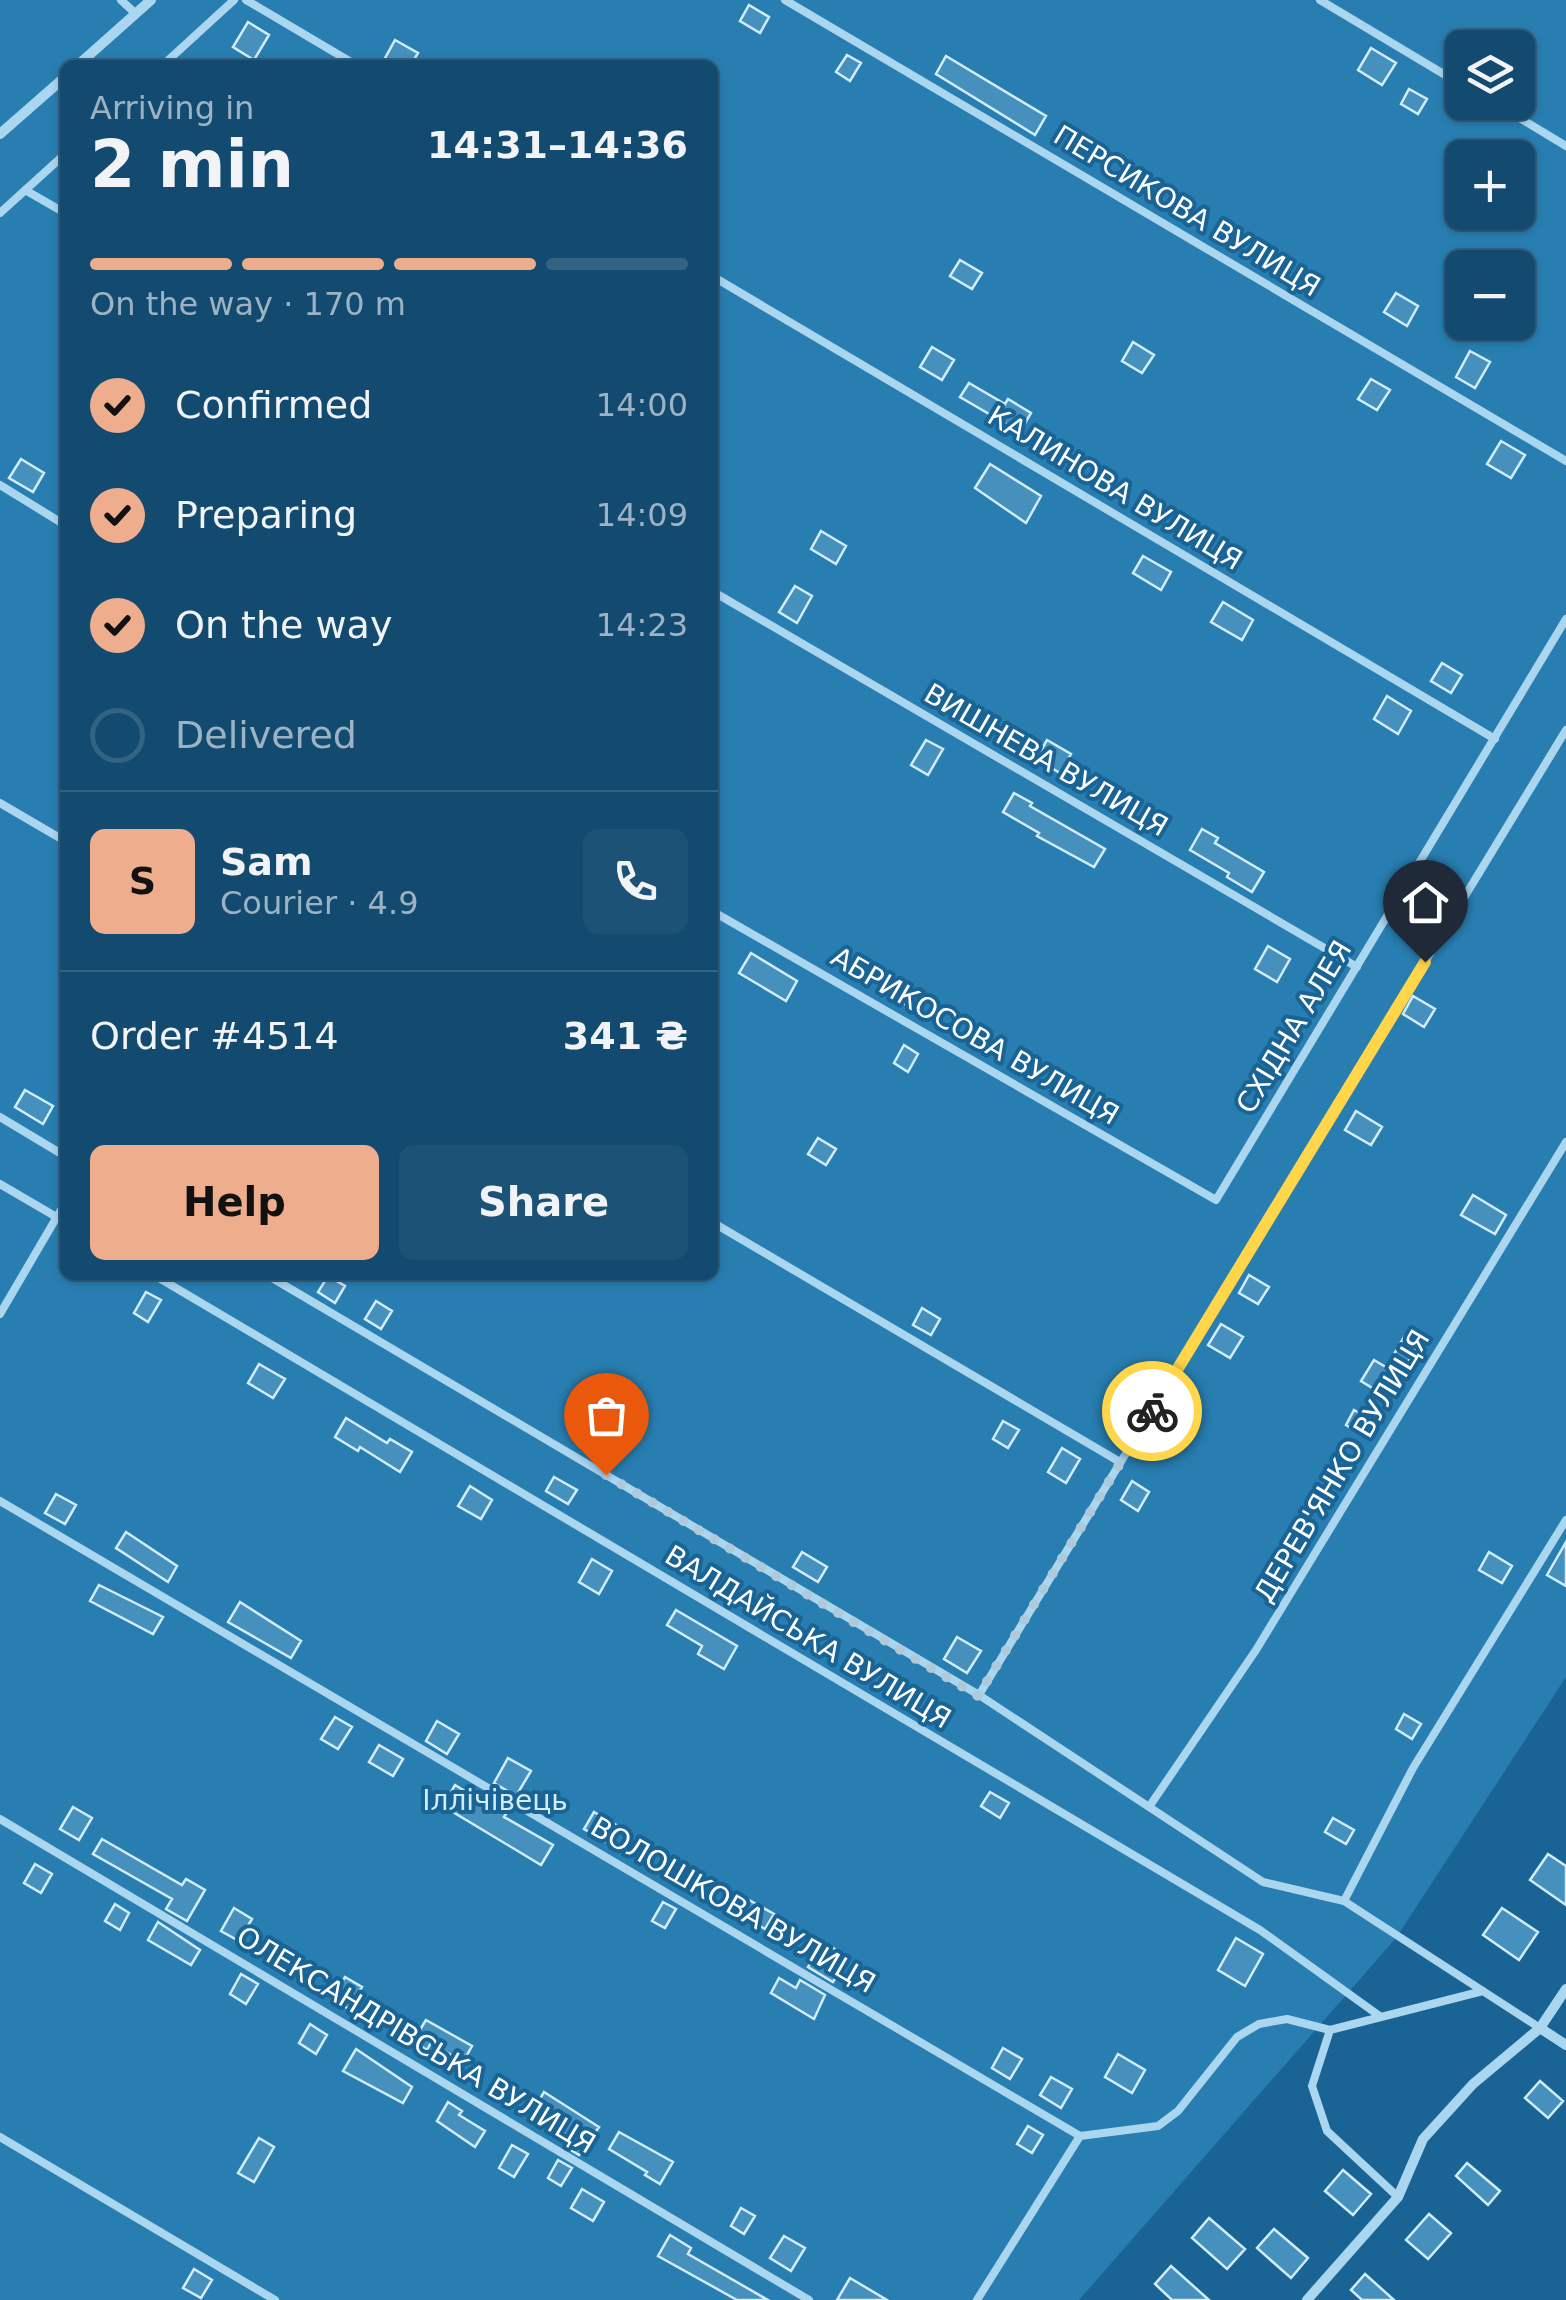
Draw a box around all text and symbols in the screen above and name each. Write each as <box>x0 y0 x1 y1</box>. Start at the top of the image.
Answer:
map controls <box>1445 30 1535 340</box>
button: layers <box>1445 30 1535 120</box>
text: Arriving in <box>90 89 254 127</box>
street label: ПЕРСИКОВА ВУЛИЦЯ <box>1048 118 1326 304</box>
text: 14:31–14:36 <box>427 123 688 167</box>
text: 2 min <box>90 127 294 202</box>
button: + <box>1445 140 1535 230</box>
button: − <box>1445 250 1535 340</box>
text: On the way · 170 m <box>90 285 406 323</box>
icon: check <box>90 378 145 433</box>
text: Confirmed <box>175 383 372 427</box>
text: 14:00 <box>596 386 688 424</box>
street label: КАЛИНОВА ВУЛИЦЯ <box>982 399 1248 577</box>
icon: check <box>90 488 145 543</box>
text: Preparing <box>175 493 357 537</box>
text: 14:09 <box>596 496 688 534</box>
icon: check <box>90 598 145 653</box>
text: On the way <box>175 603 392 647</box>
text: 14:23 <box>596 606 688 644</box>
street label: ВИШНЕВА ВУЛИЦЯ <box>918 677 1174 843</box>
text: Delivered <box>175 713 357 757</box>
button: phone <box>583 829 688 934</box>
text: Sam <box>220 840 313 884</box>
text: S <box>129 859 156 903</box>
pin <box>1383 860 1468 963</box>
icon: home <box>1398 875 1453 930</box>
text: Courier · 4.9 <box>220 884 419 922</box>
street label: СХІДНА АЛЕЯ <box>1230 935 1358 1119</box>
street label: АБРИКОСОВА ВУЛИЦЯ <box>825 940 1125 1132</box>
text: Order #4514 <box>90 1014 339 1058</box>
text: 341 ₴ <box>563 1014 688 1058</box>
button: Help <box>90 1145 379 1260</box>
button: Share <box>399 1145 688 1260</box>
street label: ДЕРЕВ'ЯНКО ВУЛИЦЯ <box>1248 1324 1436 1608</box>
courier <box>1102 1361 1202 1461</box>
pin <box>564 1373 649 1476</box>
icon: bike <box>1125 1384 1180 1439</box>
icon: bag <box>579 1388 634 1443</box>
street label: ВАЛДАЙСЬКА ВУЛИЦЯ <box>659 1538 957 1735</box>
park label: Іллічівець <box>422 1784 568 1817</box>
street label: ВОЛОШКОВА ВУЛИЦЯ <box>585 1810 881 2000</box>
street label: ОЛЕКСАНДРІВСЬКА ВУЛИЦЯ <box>231 1920 601 2160</box>

